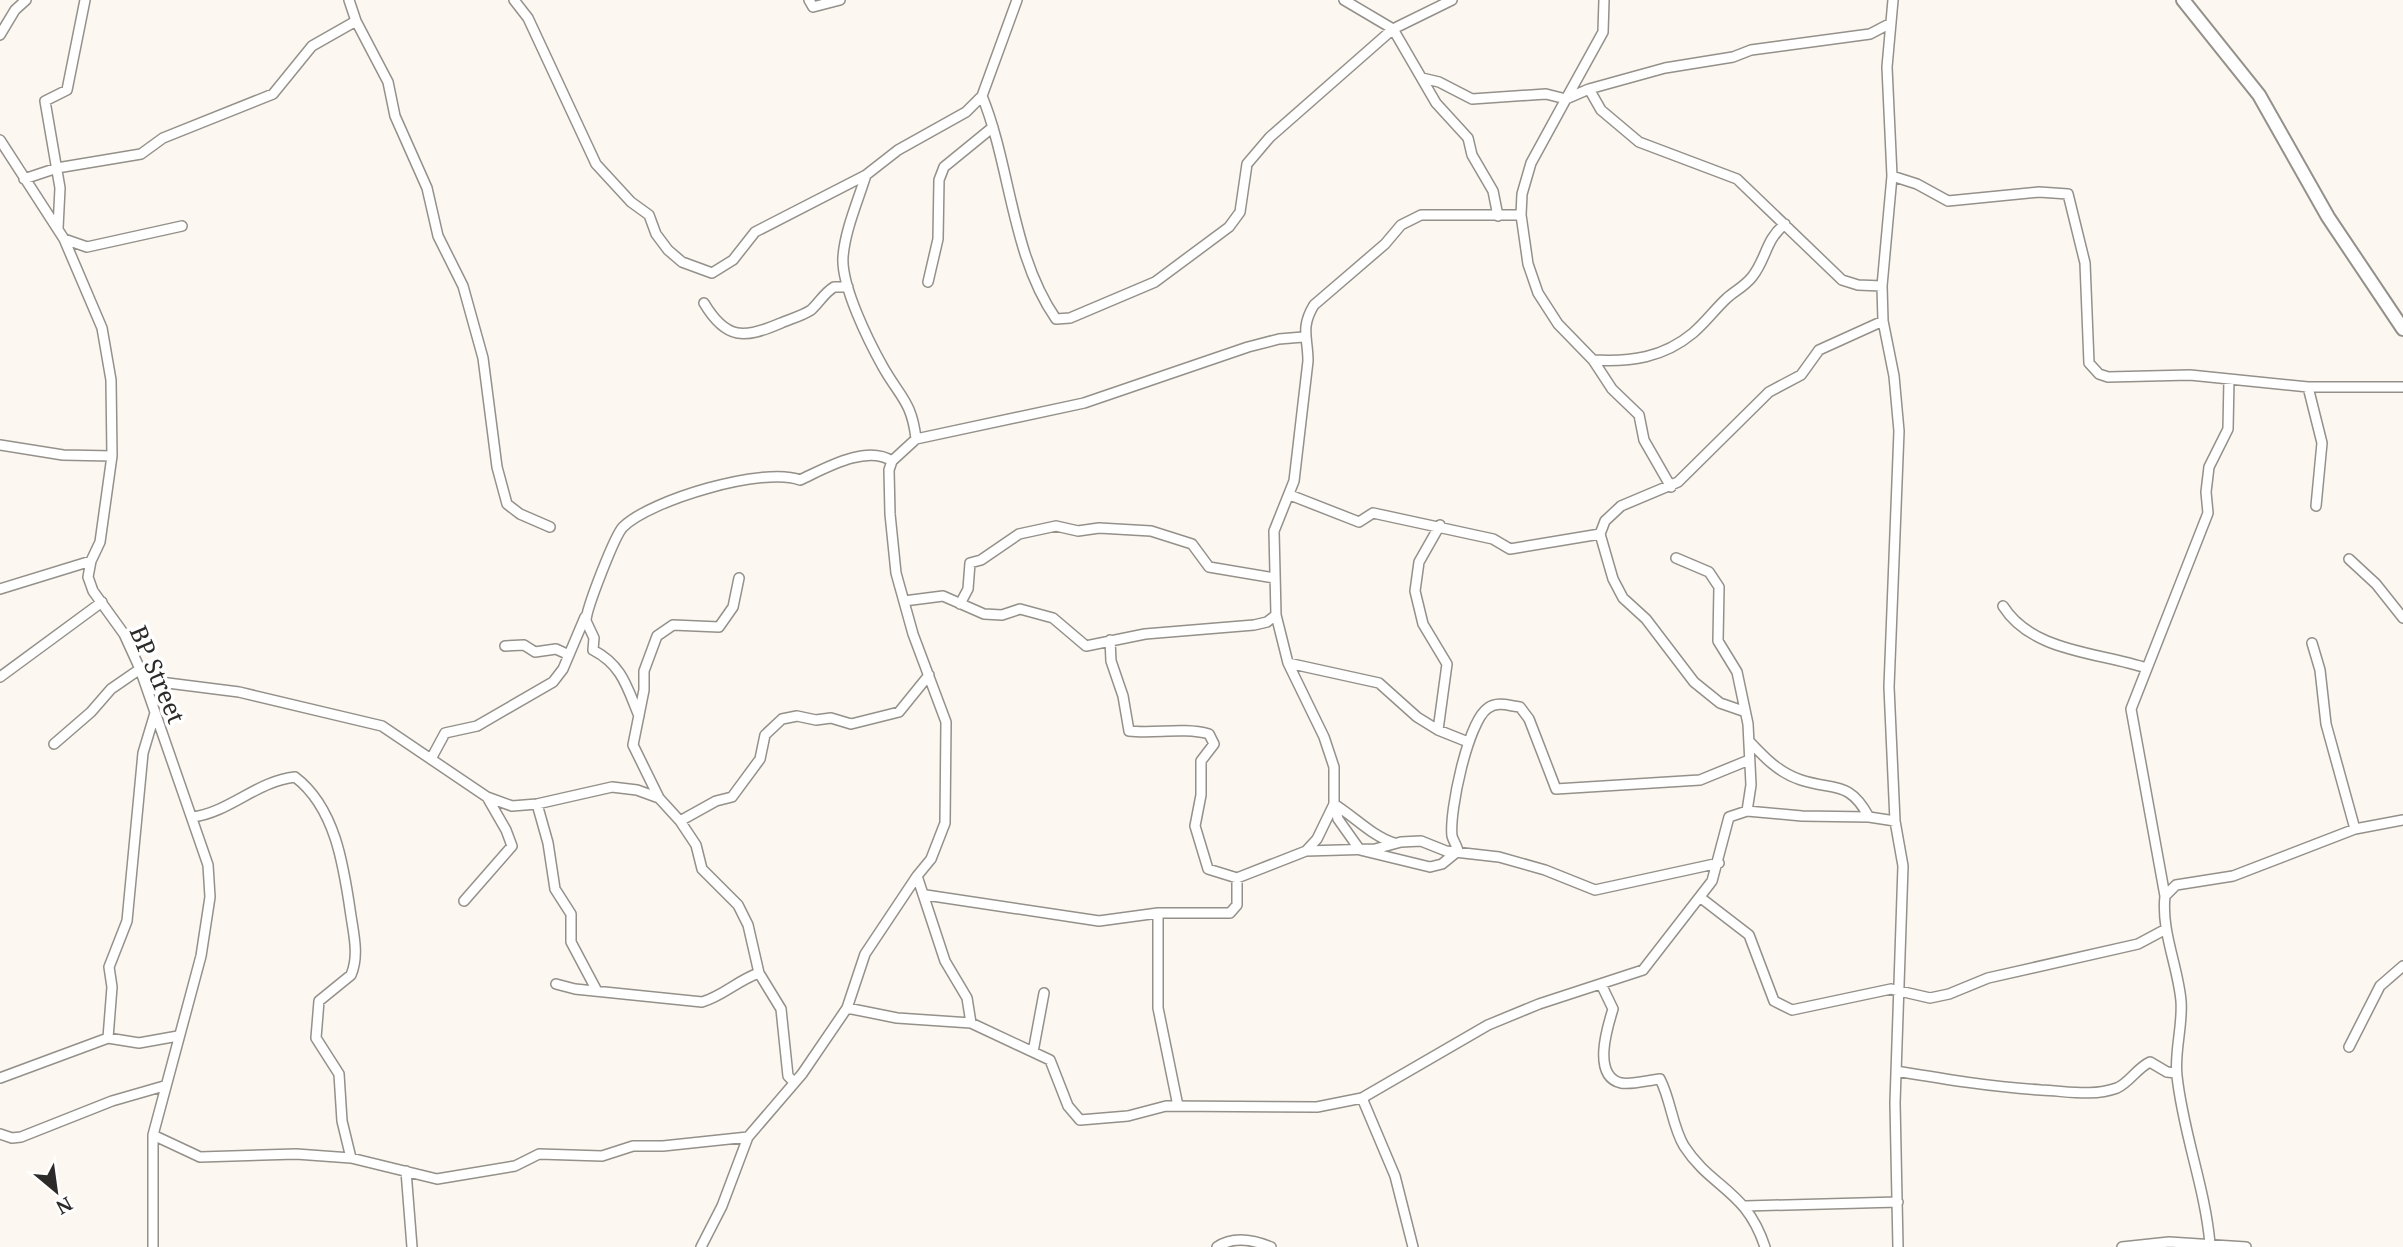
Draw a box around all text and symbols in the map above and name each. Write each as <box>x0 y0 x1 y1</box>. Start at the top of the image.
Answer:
street label: BP Street <box>123 620 193 728</box>
north arrow <box>21 1156 91 1226</box>
text: N <box>51 1191 77 1221</box>

